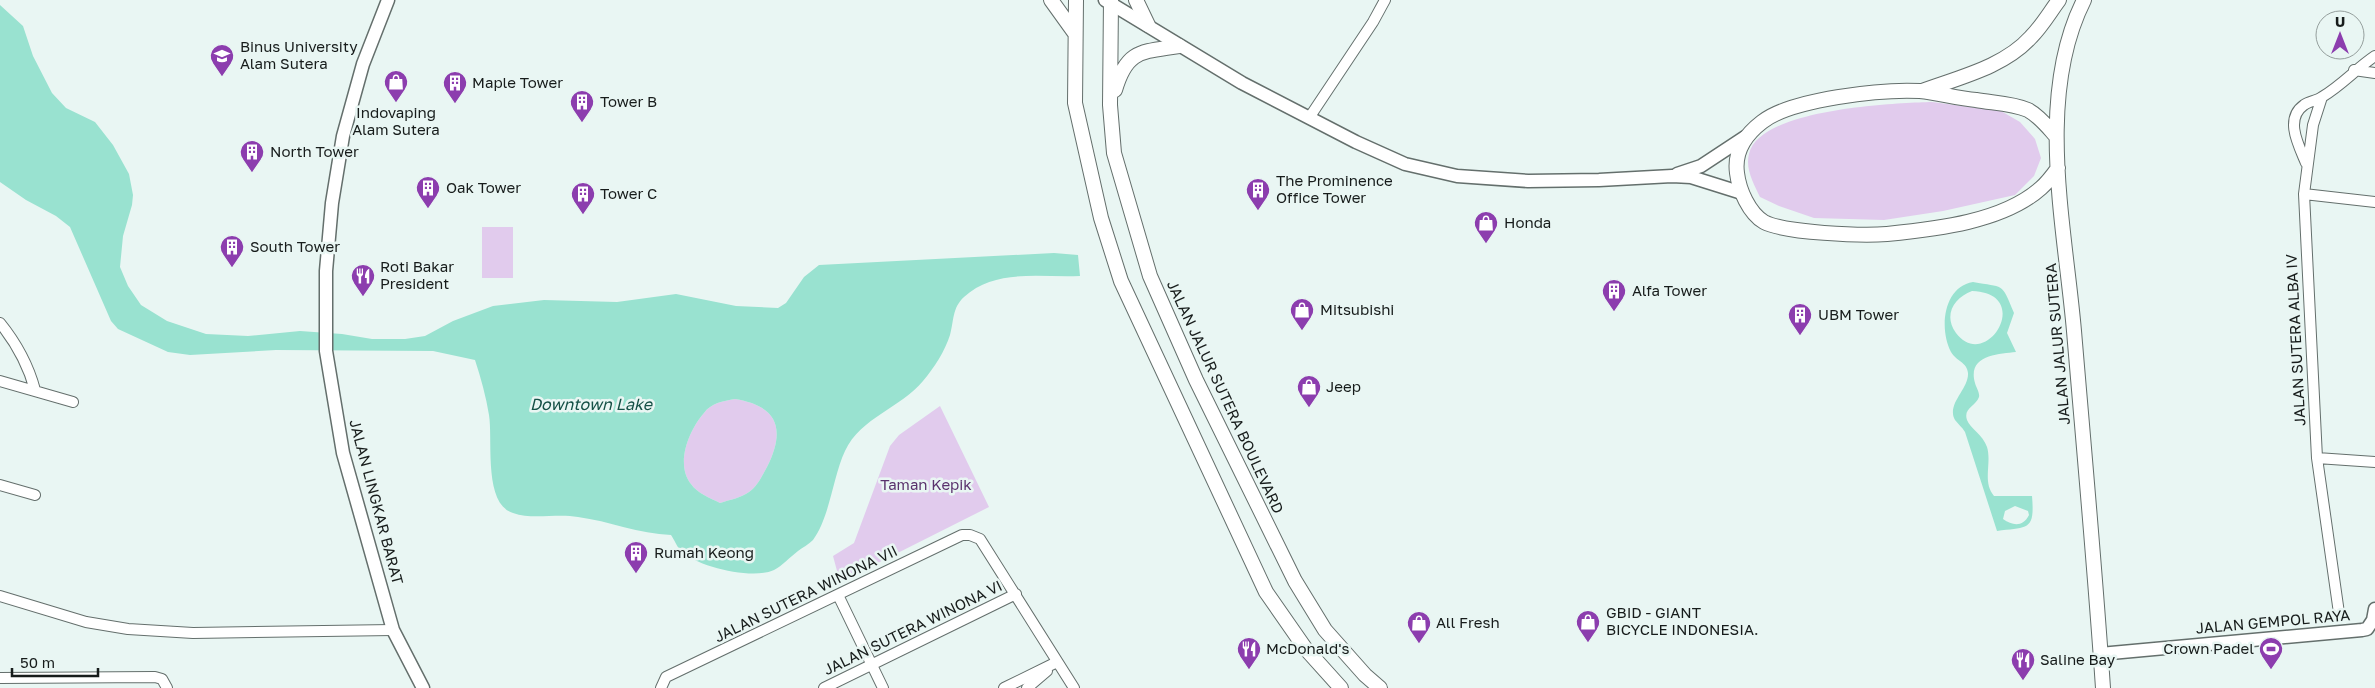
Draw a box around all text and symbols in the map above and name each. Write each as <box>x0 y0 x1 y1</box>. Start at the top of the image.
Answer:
north arrow <box>2315 10 2365 60</box>
text: U <box>2335 13 2345 30</box>
place label: Binus University Alam Sutera <box>240 37 358 72</box>
school or university icon: Binus University Alam Sutera <box>209 43 235 77</box>
shop icon: Indovaping Alam Sutera <box>383 69 409 103</box>
building icon: Maple Tower <box>442 70 468 104</box>
place label: Maple Tower <box>472 73 563 91</box>
building icon: Tower B <box>569 89 595 123</box>
place label: Tower B <box>600 92 657 110</box>
place label: Indovaping Alam Sutera <box>352 103 440 138</box>
building icon: North Tower <box>239 139 265 173</box>
place label: North Tower <box>270 142 359 160</box>
place label: The Prominence Office Tower <box>1276 171 1393 206</box>
building icon: Oak Tower <box>415 175 441 209</box>
building icon: The Prominence Office Tower <box>1245 177 1271 211</box>
place label: Oak Tower <box>446 178 521 196</box>
building icon: Tower C <box>570 181 596 215</box>
place label: Tower C <box>600 184 657 202</box>
shop icon: Honda <box>1473 210 1499 244</box>
place label: Honda <box>1504 213 1551 231</box>
building icon: South Tower <box>219 234 245 268</box>
place label: South Tower <box>250 237 340 255</box>
street label: JALAN SUTERA ALBA IV <box>2282 254 2308 426</box>
place label: Roti Bakar President <box>380 257 454 292</box>
street label: JALAN JALUR SUTERA <box>2041 262 2073 426</box>
restaurant icon: Roti Bakar President <box>350 263 376 297</box>
street label: JALAN JALUR SUTERA BOULEVARD <box>1164 277 1288 516</box>
building icon: Alfa Tower <box>1601 278 1627 312</box>
place label: Alfa Tower <box>1632 281 1707 299</box>
shop icon: Mitsubishi <box>1289 297 1315 331</box>
place label: Mitsubishi <box>1320 300 1394 318</box>
building icon: UBM Tower <box>1787 302 1813 336</box>
place label: UBM Tower <box>1818 305 1899 323</box>
shop icon: Jeep <box>1296 374 1322 408</box>
place label: Jeep <box>1326 377 1361 395</box>
water label: Downtown Lake <box>530 394 654 414</box>
street label: JALAN LINGKAR BARAT <box>346 417 408 586</box>
park label: Taman Kepik <box>880 475 972 493</box>
building icon: Rumah Keong <box>623 540 649 574</box>
street label: JALAN SUTERA WINONA VII <box>711 541 900 645</box>
place label: Rumah Keong <box>654 543 754 561</box>
street label: JALAN SUTERA WINONA VI <box>820 576 1005 678</box>
place label: GBID - GIANT BICYCLE INDONESIA. <box>1606 603 1759 638</box>
street label: JALAN GEMPOL RAYA <box>2195 605 2351 637</box>
shop icon: GBID - GIANT BICYCLE INDONESIA. <box>1575 609 1601 643</box>
shop icon: All Fresh <box>1406 610 1432 644</box>
place label: All Fresh <box>1436 613 1500 631</box>
restaurant icon: McDonald's <box>1236 636 1262 670</box>
sports icon: Crown Padel <box>2258 636 2284 670</box>
place label: McDonald's <box>1266 639 1349 657</box>
place label: Crown Padel <box>2163 639 2254 657</box>
scale bar <box>12 646 99 678</box>
restaurant icon: Saline Bay <box>2010 647 2036 681</box>
place label: Saline Bay <box>2040 650 2116 668</box>
text: 50 m <box>20 653 55 671</box>

